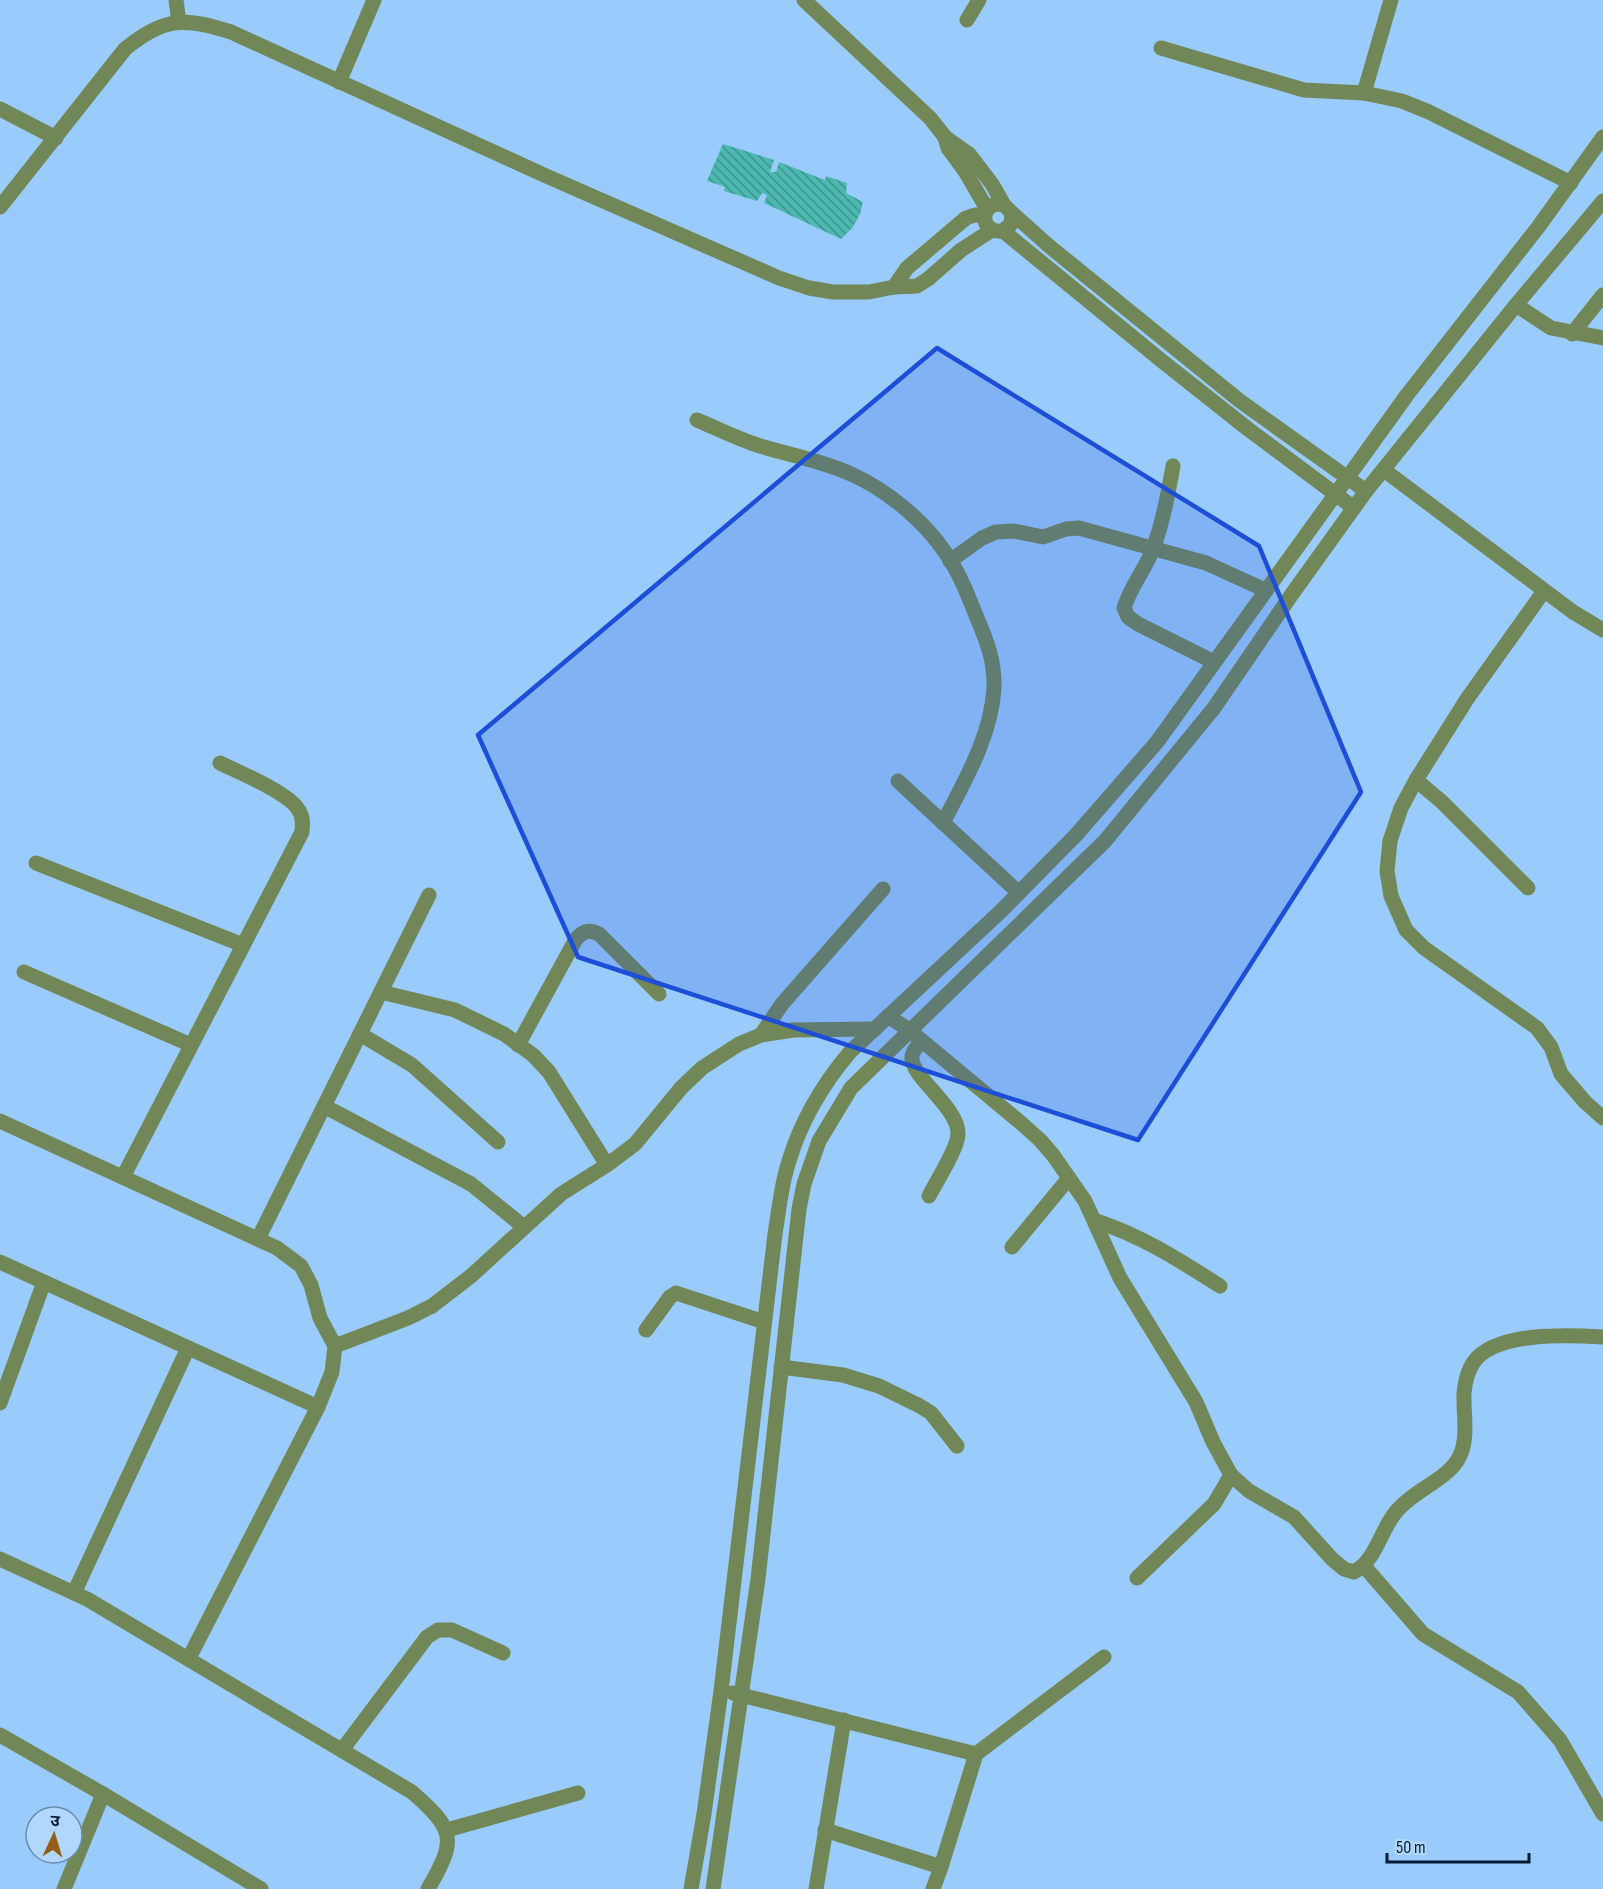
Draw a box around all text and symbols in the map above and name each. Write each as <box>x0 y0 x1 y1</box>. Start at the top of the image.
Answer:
north arrow <box>24 1805 84 1865</box>
text: उ <box>50 1812 61 1831</box>
scale bar <box>1387 1826 1530 1864</box>
text: 50 m <box>1396 1837 1426 1858</box>

